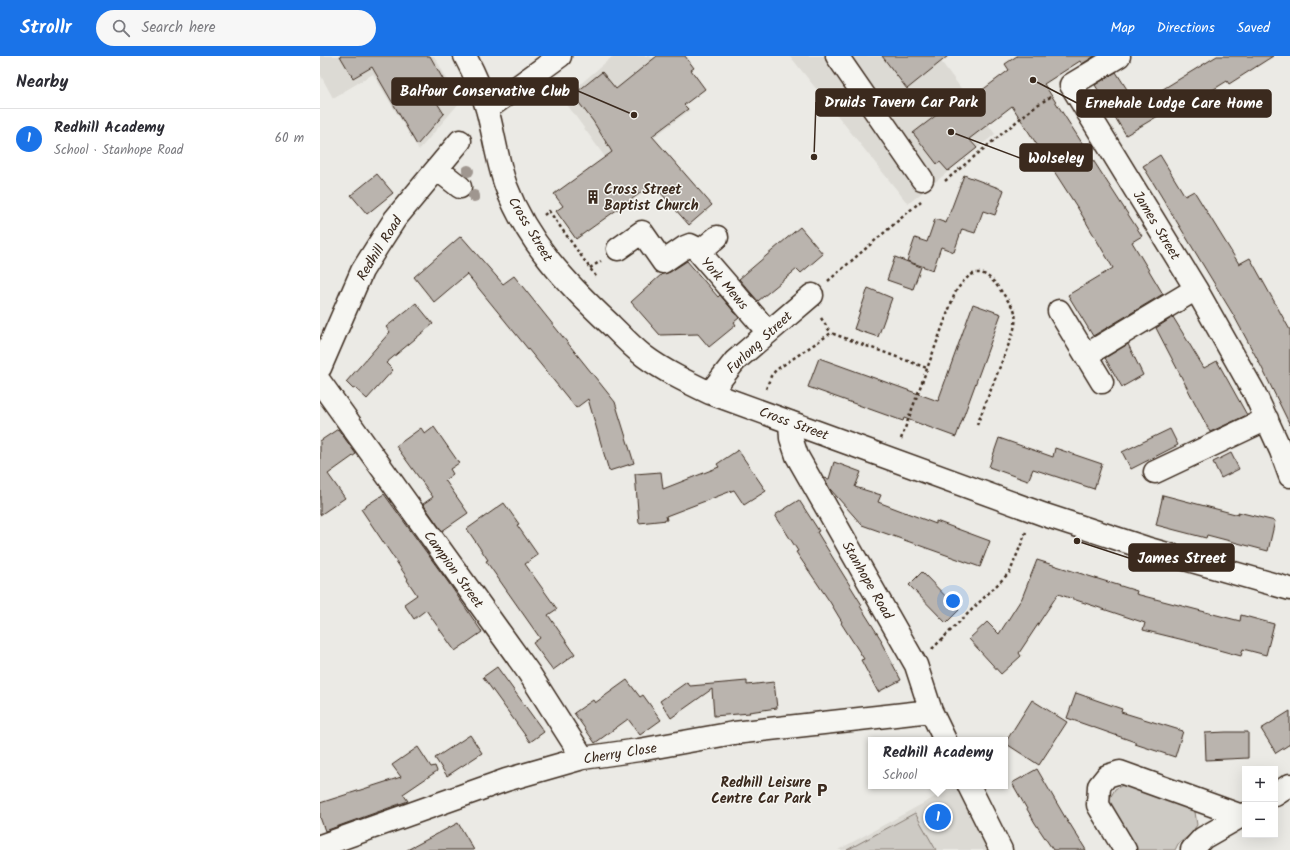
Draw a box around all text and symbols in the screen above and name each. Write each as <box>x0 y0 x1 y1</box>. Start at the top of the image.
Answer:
search box <box>96 10 376 46</box>
text: Strollr <box>20 13 72 43</box>
text: Search here <box>142 16 216 40</box>
icon: search <box>110 17 132 39</box>
text: Map <box>1110 17 1135 39</box>
text: Directions <box>1157 17 1215 39</box>
text: Saved <box>1237 17 1270 39</box>
text: Nearby <box>16 69 68 96</box>
callout: Balfour Conservative Club <box>392 78 578 105</box>
text: Balfour Conservative Club <box>400 80 571 104</box>
callout: Druids Tavern Car Park <box>816 89 985 116</box>
callout: Ernehale Lodge Care Home <box>1077 90 1271 117</box>
text: Druids Tavern Car Park <box>824 91 978 115</box>
text: Ernehale Lodge Care Home <box>1085 92 1263 116</box>
text: Redhill Academy <box>54 116 164 140</box>
text: 1 <box>27 128 31 149</box>
text: 60 m <box>275 128 304 149</box>
text: School · Stanhope Road <box>54 140 183 161</box>
callout: Wolseley <box>1020 144 1092 171</box>
text: Wolseley <box>1028 147 1084 171</box>
place label: Cross Street Baptist Church <box>604 179 699 217</box>
street label: James Street <box>1127 187 1186 265</box>
building icon: Cross Street Baptist Church <box>585 189 601 205</box>
street label: Cross Street <box>502 193 559 267</box>
street label: Redhill Road <box>351 211 409 285</box>
street label: York Mews <box>695 252 754 315</box>
street label: Furlong Street <box>722 306 798 379</box>
street label: Cross Street <box>756 401 832 447</box>
street label: Campion Street <box>418 526 489 613</box>
street label: Stanhope Road <box>836 537 899 625</box>
callout: James Street <box>1129 544 1234 571</box>
text: James Street <box>1137 547 1227 571</box>
your location <box>943 591 963 611</box>
street label: Cherry Close <box>582 737 659 771</box>
popup <box>868 737 1008 789</box>
text: Redhill Academy <box>883 741 993 765</box>
text: School <box>883 765 917 786</box>
map controls <box>1242 766 1278 838</box>
button: + <box>1242 766 1278 802</box>
place label: Redhill Leisure Centre Car Park <box>711 772 812 810</box>
parking icon: Redhill Leisure Centre Car Park <box>814 782 830 798</box>
pin: 1 <box>925 802 951 832</box>
button: − <box>1242 802 1278 838</box>

